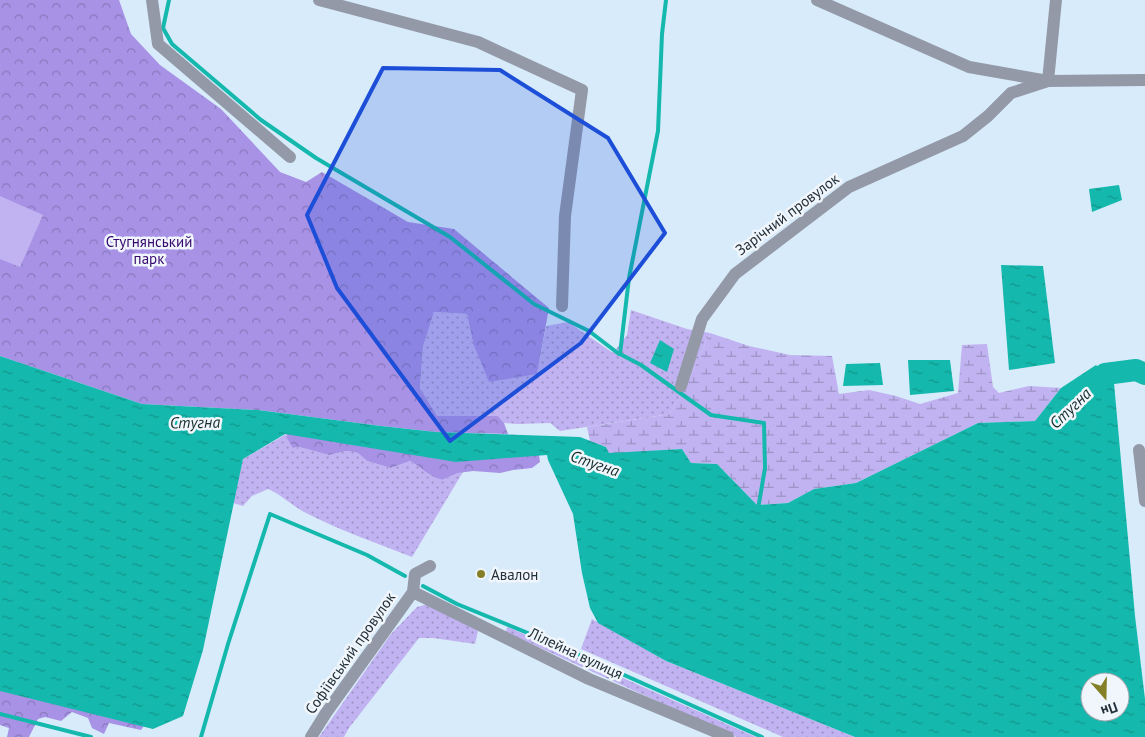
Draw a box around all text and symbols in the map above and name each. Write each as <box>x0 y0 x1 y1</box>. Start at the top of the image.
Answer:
street label: Зарічний провулок <box>731 168 843 259</box>
park label: Стугнянський парк <box>106 232 192 268</box>
water label: Стугна <box>1045 383 1095 433</box>
water label: Стугна <box>170 412 220 432</box>
water label: Стугна <box>568 445 622 481</box>
place label: Авалон <box>491 565 538 584</box>
marker: Авалон <box>475 568 487 580</box>
street label: Софіївський провулок <box>301 588 400 718</box>
street label: Лілейна вулиця <box>525 622 626 683</box>
north arrow <box>1080 672 1130 722</box>
text: Пн <box>1099 698 1120 720</box>

